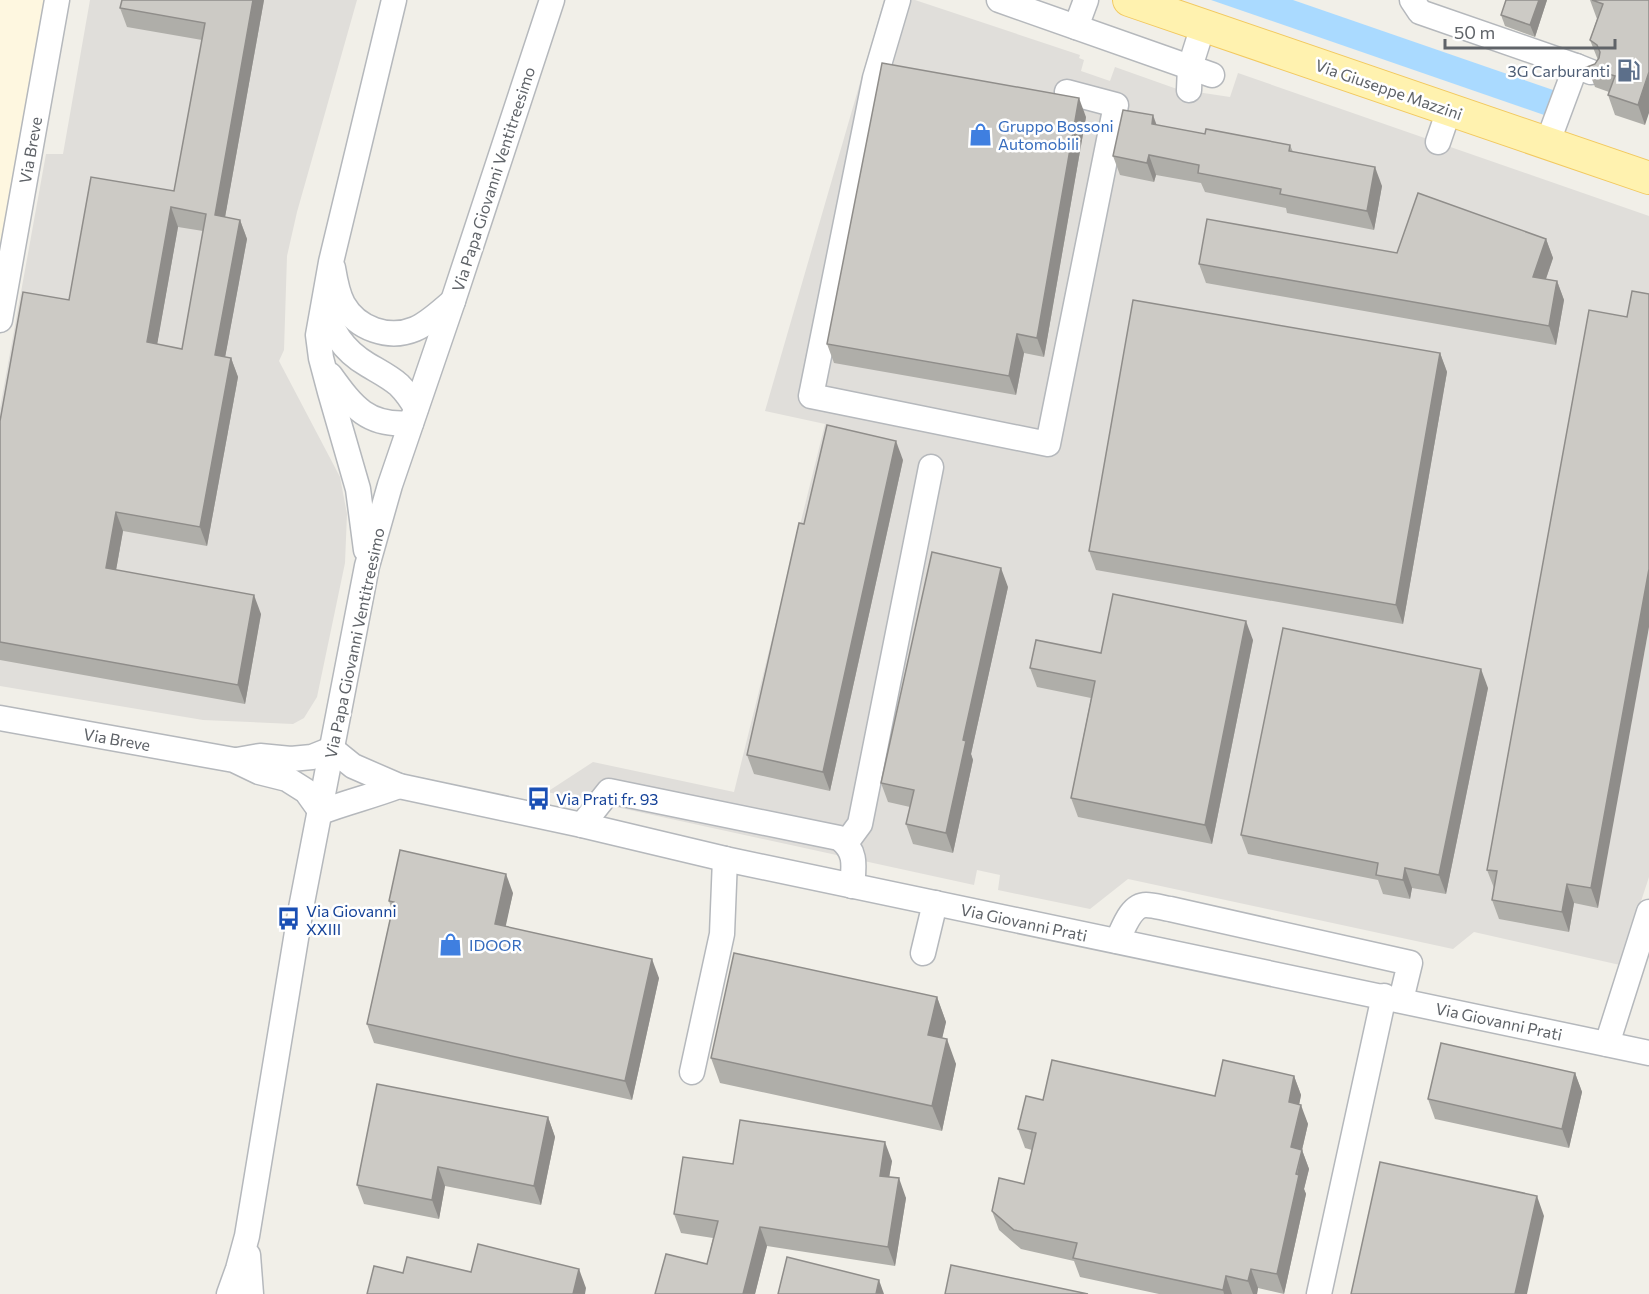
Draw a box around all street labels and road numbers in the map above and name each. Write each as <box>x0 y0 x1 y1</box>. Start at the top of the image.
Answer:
street label: Via Giuseppe Mazzini <box>1313 55 1465 123</box>
street label: Via Papa Giovanni Ventitreesimo <box>448 64 538 294</box>
street label: Via Breve <box>15 115 45 185</box>
street label: Via Papa Giovanni Ventitreesimo <box>320 526 388 760</box>
street label: Via Breve <box>82 724 152 754</box>
street label: Via Giovanni Prati <box>959 899 1089 945</box>
street label: Via Giovanni Prati <box>1434 998 1564 1044</box>

